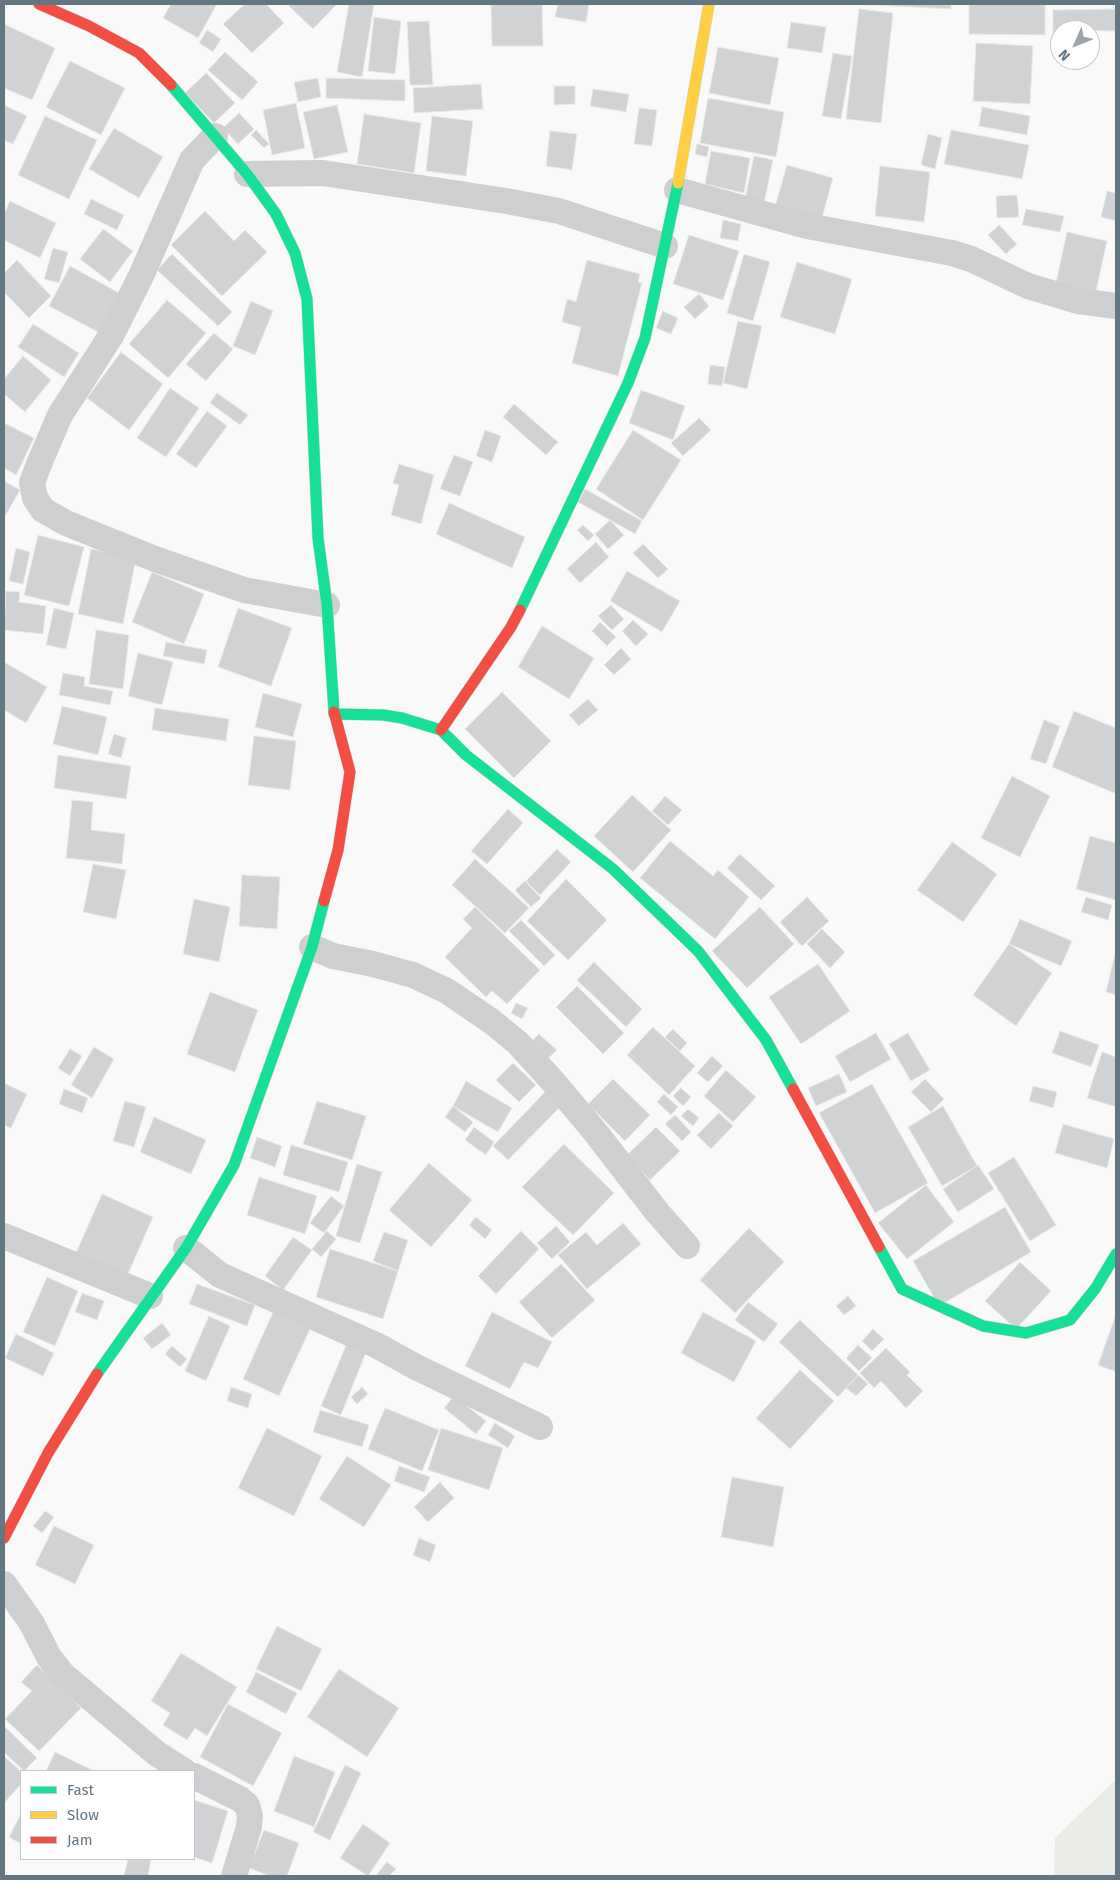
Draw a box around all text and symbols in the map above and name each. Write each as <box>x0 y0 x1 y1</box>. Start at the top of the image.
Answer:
north arrow <box>1050 20 1100 70</box>
text: N <box>1055 46 1074 64</box>
legend <box>20 1770 195 1860</box>
text: Fast <box>67 1781 94 1799</box>
text: Slow <box>67 1806 99 1824</box>
text: Jam <box>67 1831 93 1849</box>

